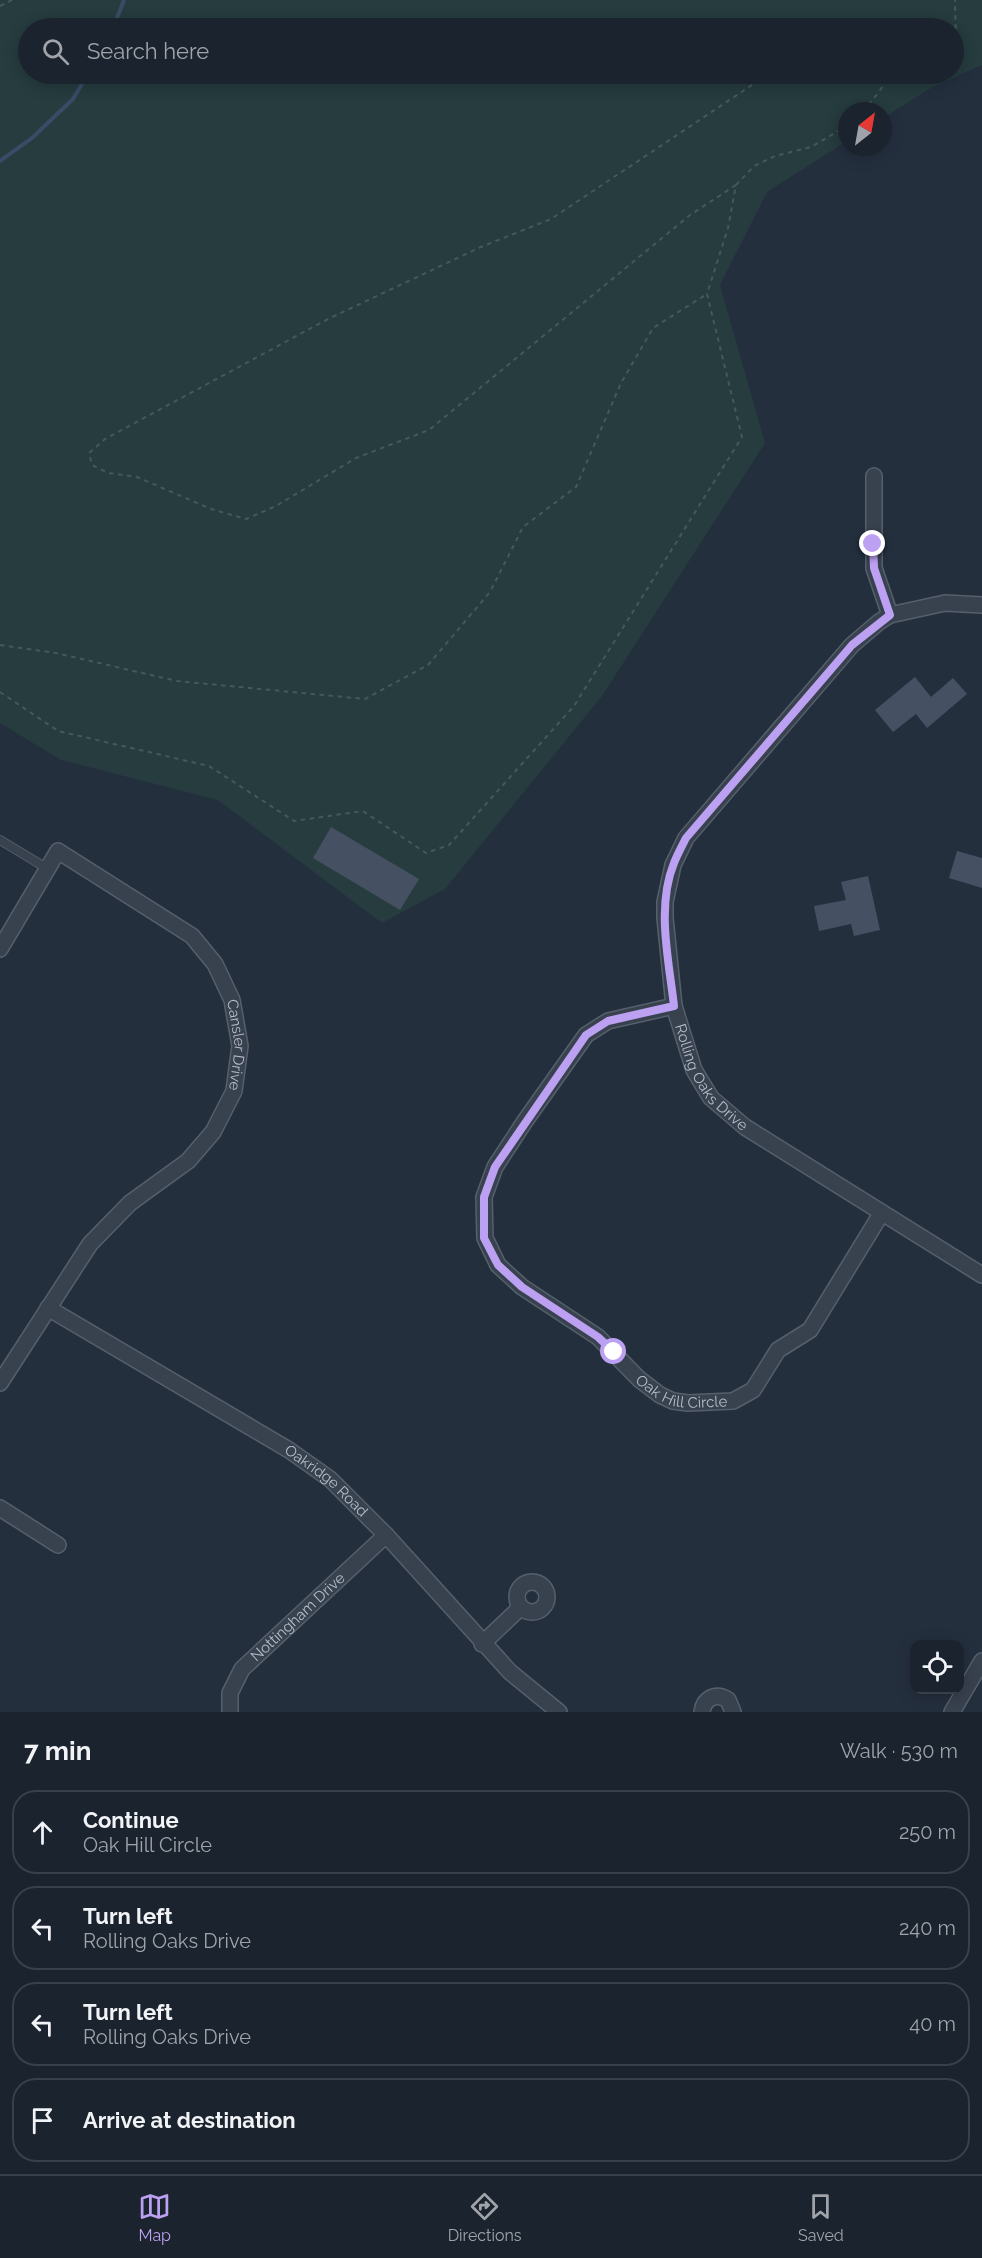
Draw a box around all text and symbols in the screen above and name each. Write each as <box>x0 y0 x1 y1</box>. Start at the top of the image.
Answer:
search box <box>18 18 964 84</box>
icon: search <box>39 35 72 68</box>
text: Search here <box>87 38 209 64</box>
north arrow <box>838 102 892 156</box>
route end <box>859 530 885 556</box>
street label: Cansler Drive <box>223 998 249 1092</box>
street label: Rolling Oaks Drive <box>671 1022 752 1135</box>
route start <box>600 1338 626 1364</box>
street label: Oak Hill Circle <box>632 1371 728 1412</box>
street label: Oakridge Road <box>281 1441 371 1520</box>
street label: Nottingham Drive <box>247 1569 349 1665</box>
map controls <box>910 1640 964 1694</box>
button: locate <box>910 1640 964 1694</box>
text: 7 min <box>24 1736 91 1766</box>
text: Walk · 530 m <box>840 1739 958 1763</box>
text: Continue <box>83 1807 179 1833</box>
icon: ahead <box>26 1816 59 1849</box>
text: 250 m <box>899 1820 956 1844</box>
text: Oak Hill Circle <box>83 1833 212 1857</box>
text: Turn left <box>83 1903 173 1929</box>
icon: left <box>26 1912 59 1945</box>
text: 240 m <box>899 1916 956 1940</box>
text: Rolling Oaks Drive <box>83 1929 251 1953</box>
text: Turn left <box>83 1999 173 2025</box>
icon: left <box>26 2008 59 2041</box>
text: 40 m <box>909 2012 956 2036</box>
text: Rolling Oaks Drive <box>83 2025 251 2049</box>
icon: arrive <box>26 2104 59 2137</box>
text: Arrive at destination <box>83 2107 296 2133</box>
tab: Map <box>138 2190 171 2245</box>
tab: Directions <box>448 2190 522 2245</box>
tab: Saved <box>798 2190 844 2245</box>

